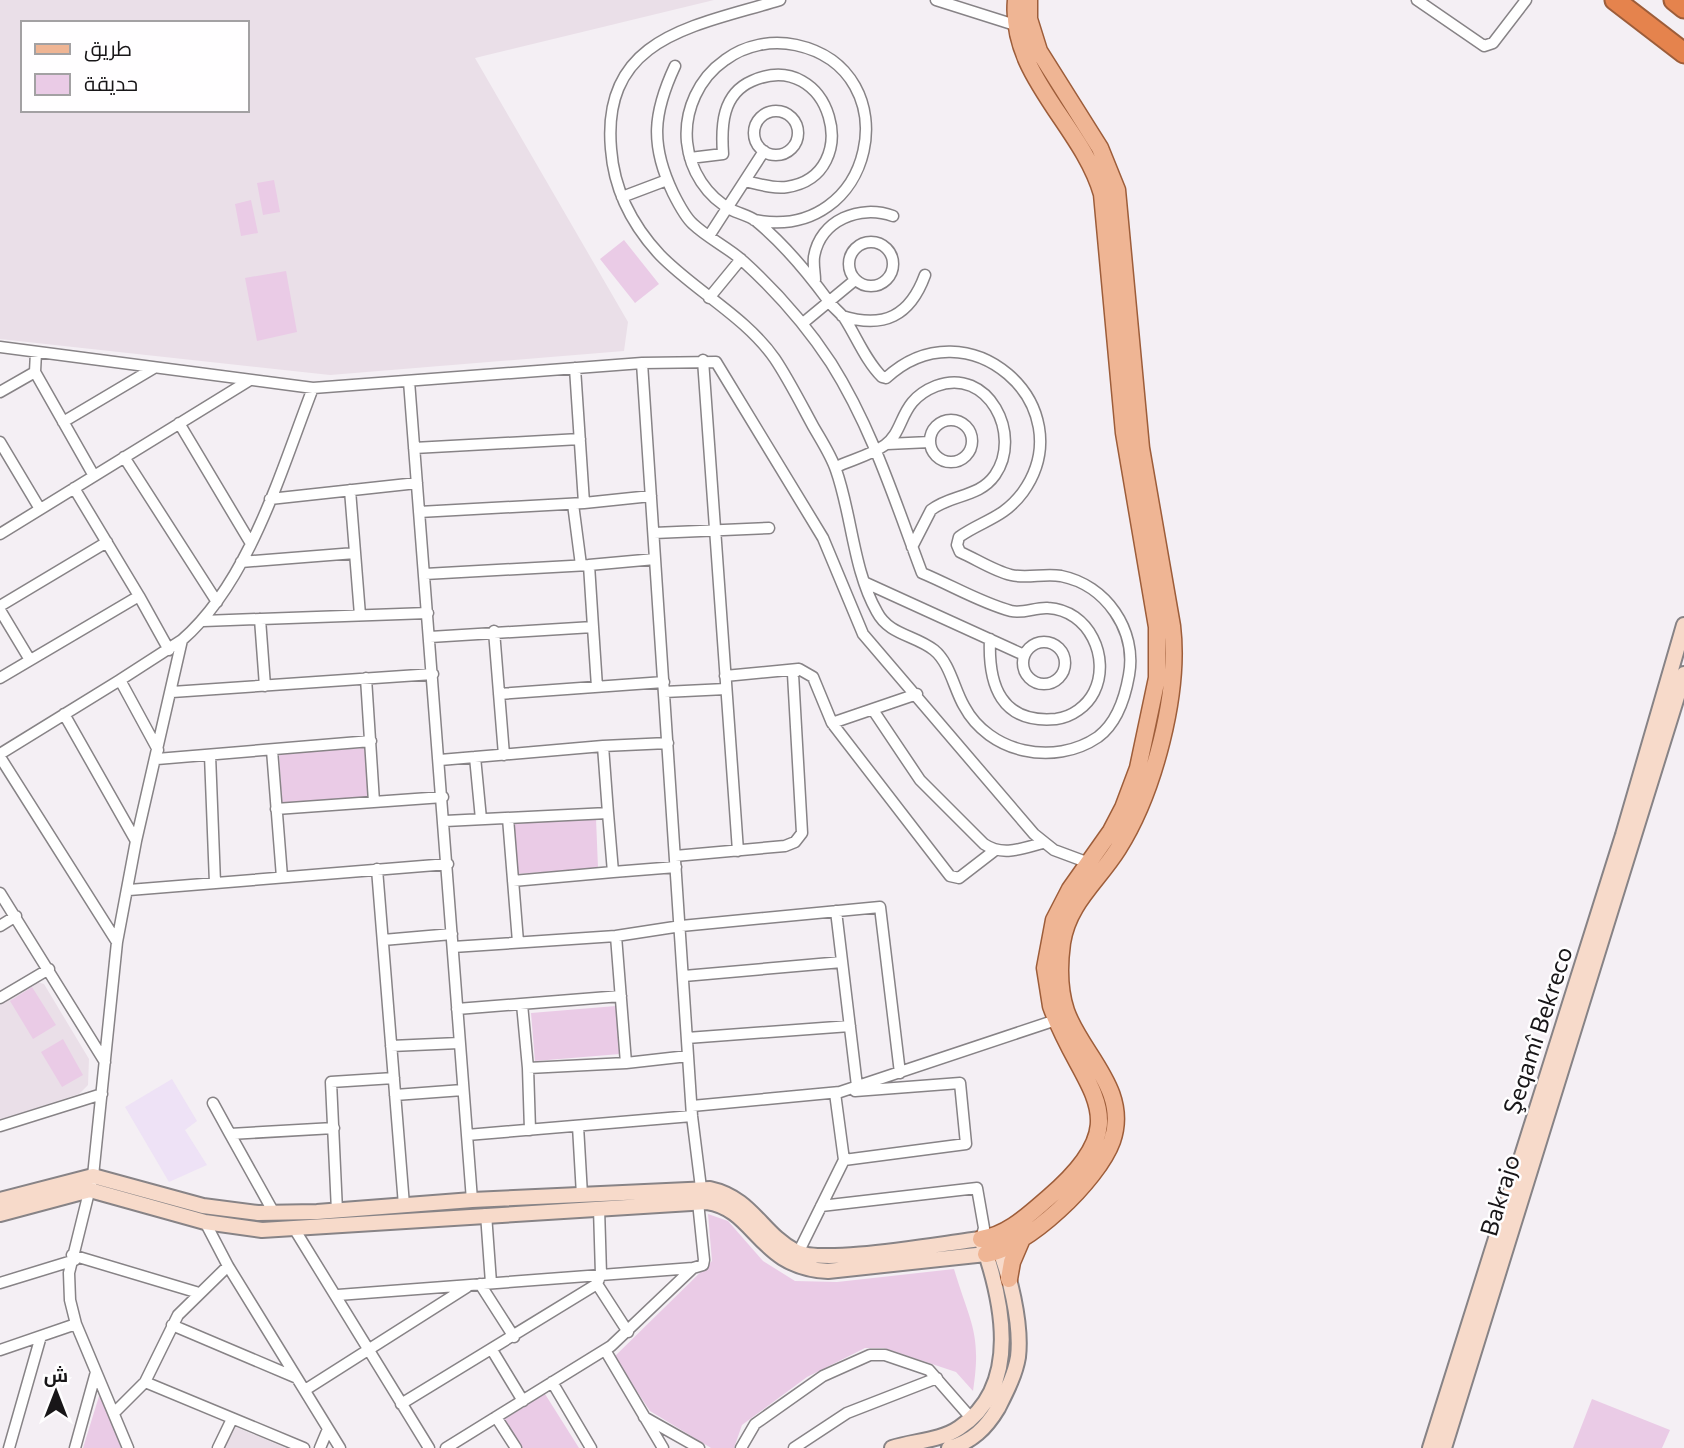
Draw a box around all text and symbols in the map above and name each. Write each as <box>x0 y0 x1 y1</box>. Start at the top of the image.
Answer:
legend <box>21 21 248 112</box>
text: طريق <box>84 35 132 62</box>
text: حديقة <box>84 70 138 95</box>
street label: Şeqamî Bekreco <box>1496 943 1578 1117</box>
street label: Bakrajo <box>1473 1151 1525 1239</box>
north arrow <box>21 1357 91 1427</box>
text: ش <box>44 1363 68 1387</box>

